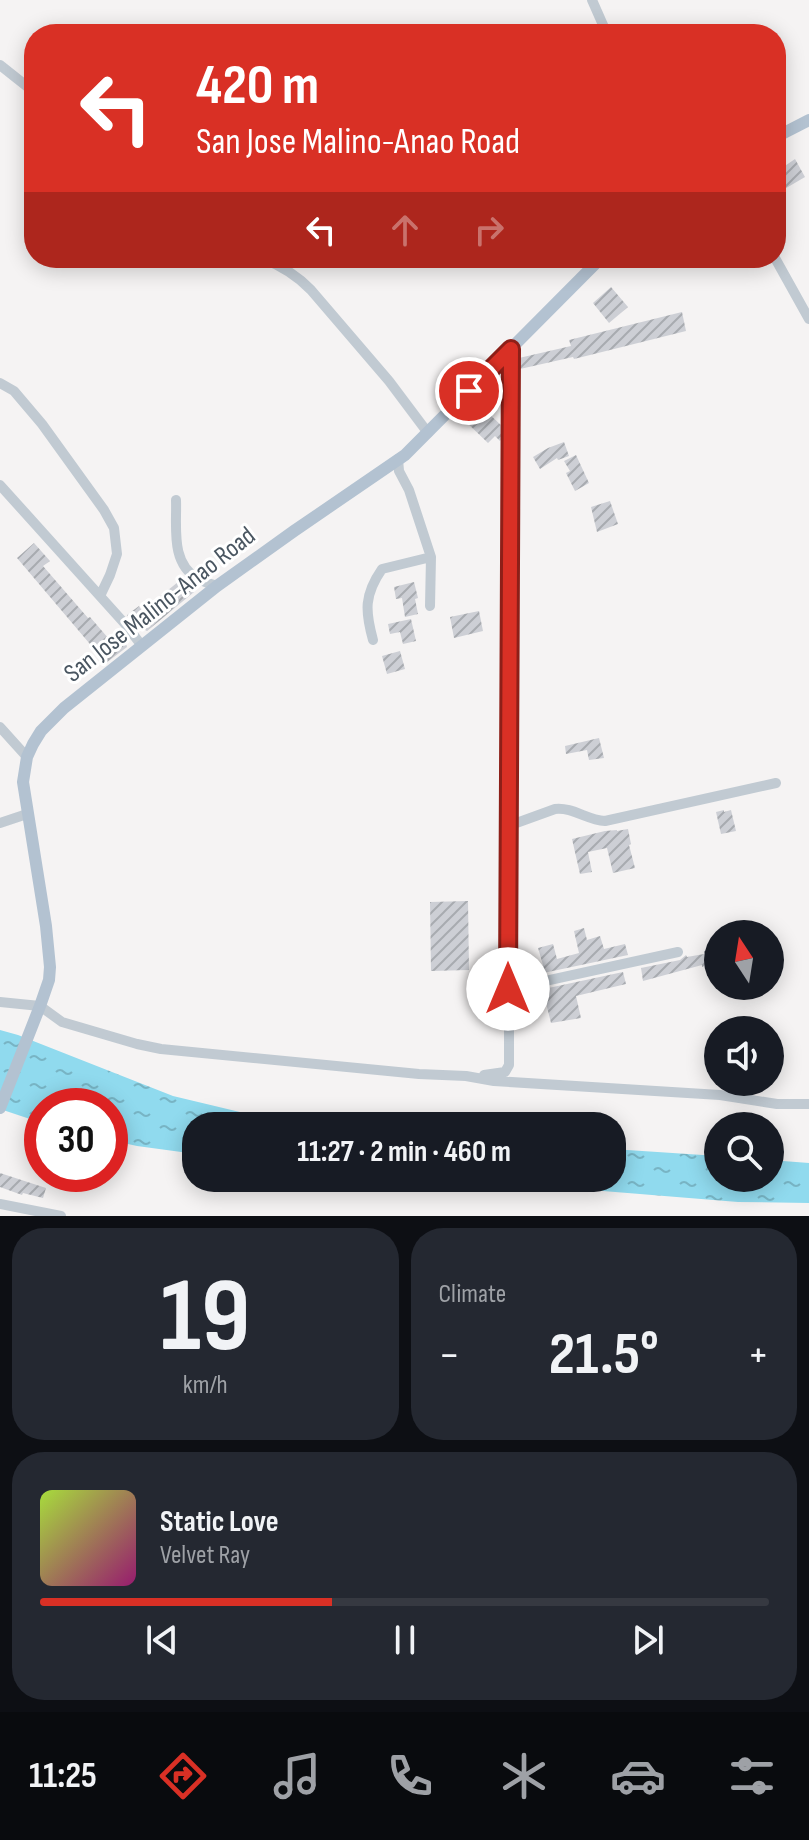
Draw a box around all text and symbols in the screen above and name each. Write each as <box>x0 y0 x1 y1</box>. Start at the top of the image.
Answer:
text: 420 m <box>196 53 319 120</box>
icon: left <box>64 56 168 160</box>
text: San Jose Malino-Anao Road <box>196 121 520 164</box>
icon: left <box>299 208 343 252</box>
icon: ahead <box>383 208 427 252</box>
icon: right <box>467 208 511 252</box>
pin <box>435 357 503 425</box>
icon: arrive <box>447 369 491 413</box>
street label: San Jose Malino-Anao Road <box>58 521 262 689</box>
north arrow <box>704 920 784 1000</box>
map controls <box>704 920 784 1192</box>
position arrow <box>466 947 550 1031</box>
button: sound <box>704 1016 784 1096</box>
speed limit sign: 30 <box>24 1088 128 1192</box>
button: search <box>704 1112 784 1192</box>
text: 11:27 · 2 min · 460 m <box>297 1134 511 1170</box>
text: 19 <box>160 1255 250 1380</box>
text: Climate <box>439 1279 506 1310</box>
text: 21.5° <box>549 1319 659 1391</box>
text: − <box>439 1329 460 1382</box>
text: + <box>747 1329 769 1382</box>
text: km/h <box>183 1370 228 1401</box>
text: Static Love <box>160 1504 279 1540</box>
text: Velvet Ray <box>160 1540 250 1571</box>
icon: previous <box>140 1618 184 1662</box>
icon: pause <box>383 1618 427 1662</box>
icon: next <box>626 1618 670 1662</box>
icon: directions <box>155 1748 211 1804</box>
icon: music <box>269 1748 325 1804</box>
icon: phone <box>382 1748 438 1804</box>
icon: climate <box>496 1748 552 1804</box>
icon: car <box>610 1748 666 1804</box>
icon: filters <box>724 1748 780 1804</box>
text: 11:25 <box>29 1755 97 1798</box>

